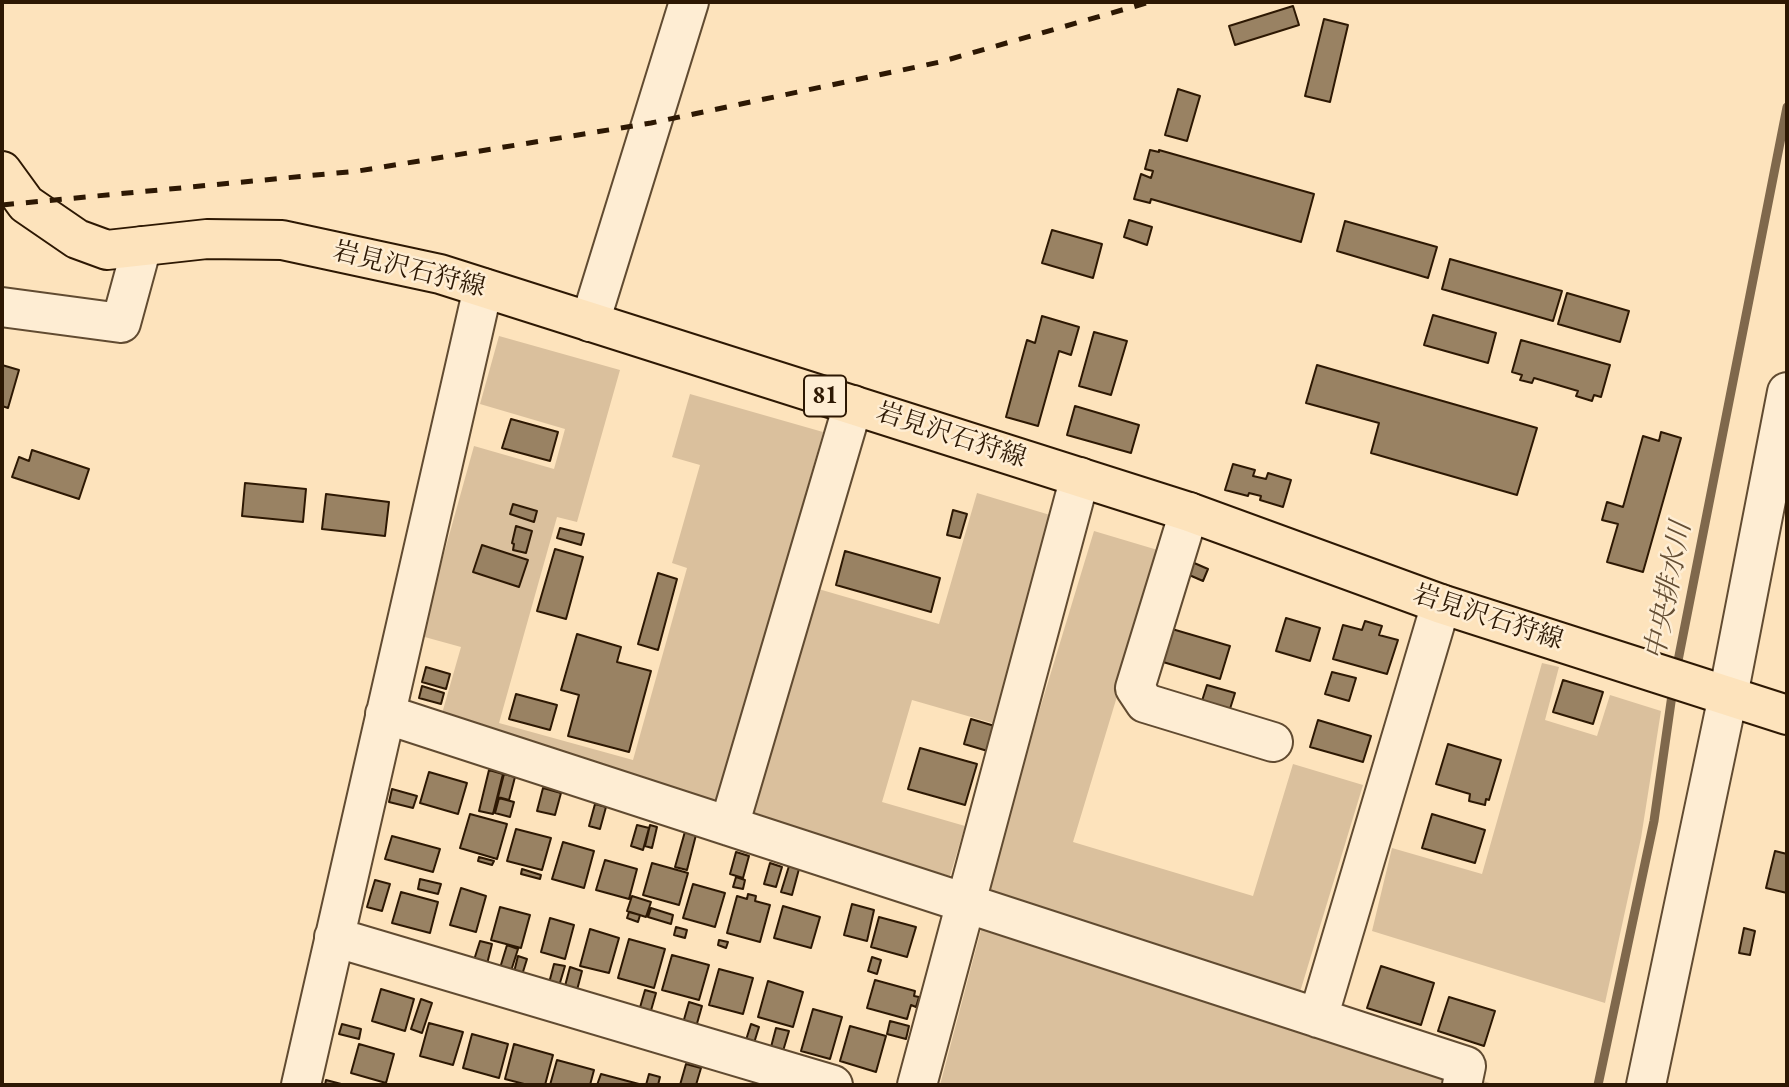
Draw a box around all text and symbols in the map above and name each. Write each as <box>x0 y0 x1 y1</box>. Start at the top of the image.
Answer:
street label: 岩見沢石狩線 <box>330 236 488 304</box>
road number: 81 <box>804 376 846 416</box>
street label: 岩見沢石狩線 <box>872 397 1030 475</box>
water label: 中央排水川 <box>1639 519 1699 663</box>
street label: 岩見沢石狩線 <box>1409 579 1567 657</box>

